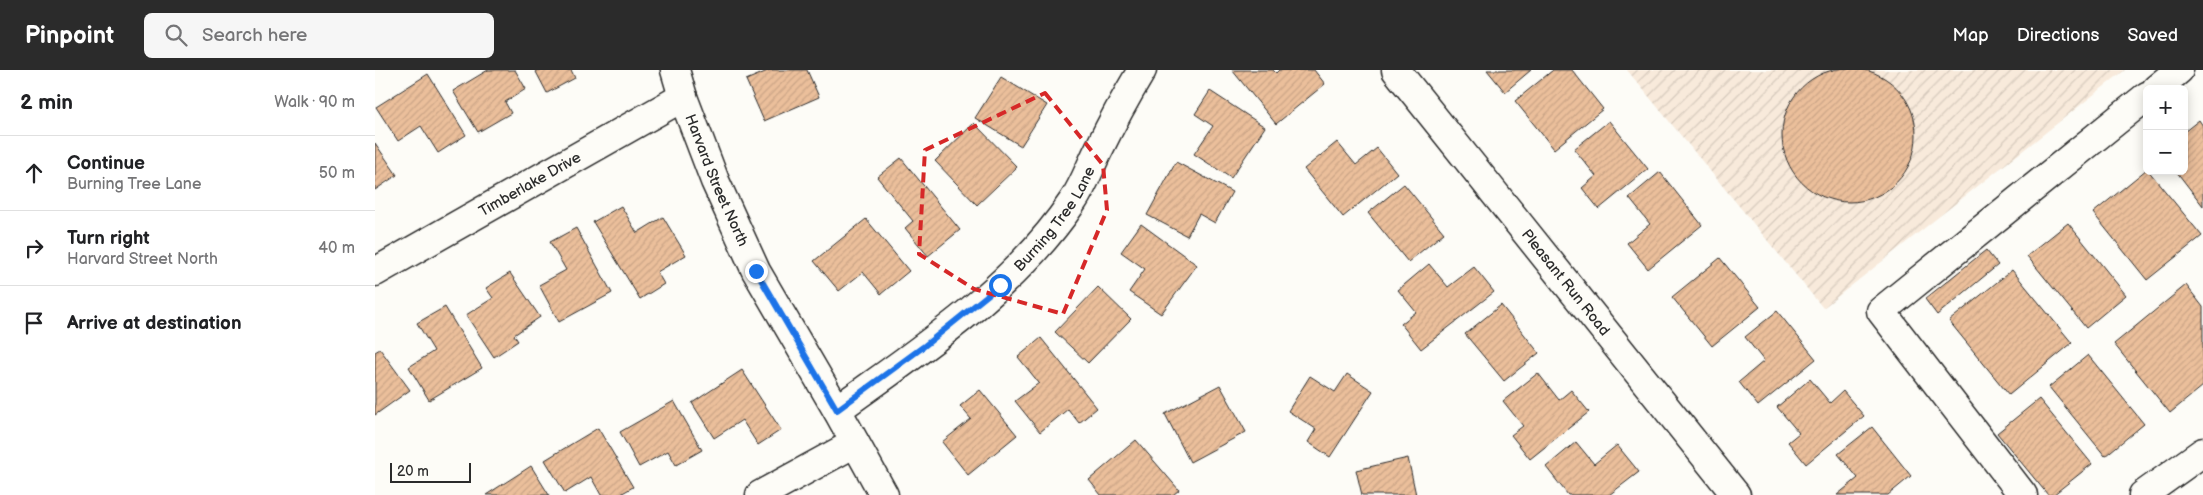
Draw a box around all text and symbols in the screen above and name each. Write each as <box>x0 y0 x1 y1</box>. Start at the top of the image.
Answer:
search box <box>144 13 494 58</box>
text: Pinpoint <box>25 21 114 50</box>
icon: search <box>162 21 190 49</box>
text: Search here <box>202 24 307 47</box>
text: Map <box>1953 25 1989 46</box>
text: Directions <box>2017 25 2099 46</box>
text: Saved <box>2127 25 2178 46</box>
map controls <box>2143 85 2188 175</box>
button: + <box>2143 85 2188 130</box>
text: 2 min <box>20 90 73 115</box>
text: Walk · 90 m <box>274 93 355 112</box>
street label: Harvard Street North <box>681 111 753 249</box>
button: − <box>2143 130 2188 175</box>
street label: Timberlake Drive <box>475 147 584 221</box>
text: Continue <box>67 152 145 175</box>
icon: ahead <box>20 159 48 187</box>
street label: Burning Tree Lane <box>1010 163 1099 275</box>
text: 50 m <box>319 164 355 183</box>
text: Burning Tree Lane <box>67 175 201 194</box>
street label: Pleasant Run Road <box>1518 225 1614 339</box>
text: Turn right <box>67 227 150 250</box>
icon: right <box>20 234 48 262</box>
text: 40 m <box>318 239 355 258</box>
text: Harvard Street North <box>67 250 218 269</box>
route end <box>745 260 768 283</box>
route start <box>989 274 1012 297</box>
icon: arrive <box>20 309 48 337</box>
text: Arrive at destination <box>67 312 242 335</box>
scale bar <box>390 460 471 483</box>
text: 20 m <box>397 463 429 480</box>

